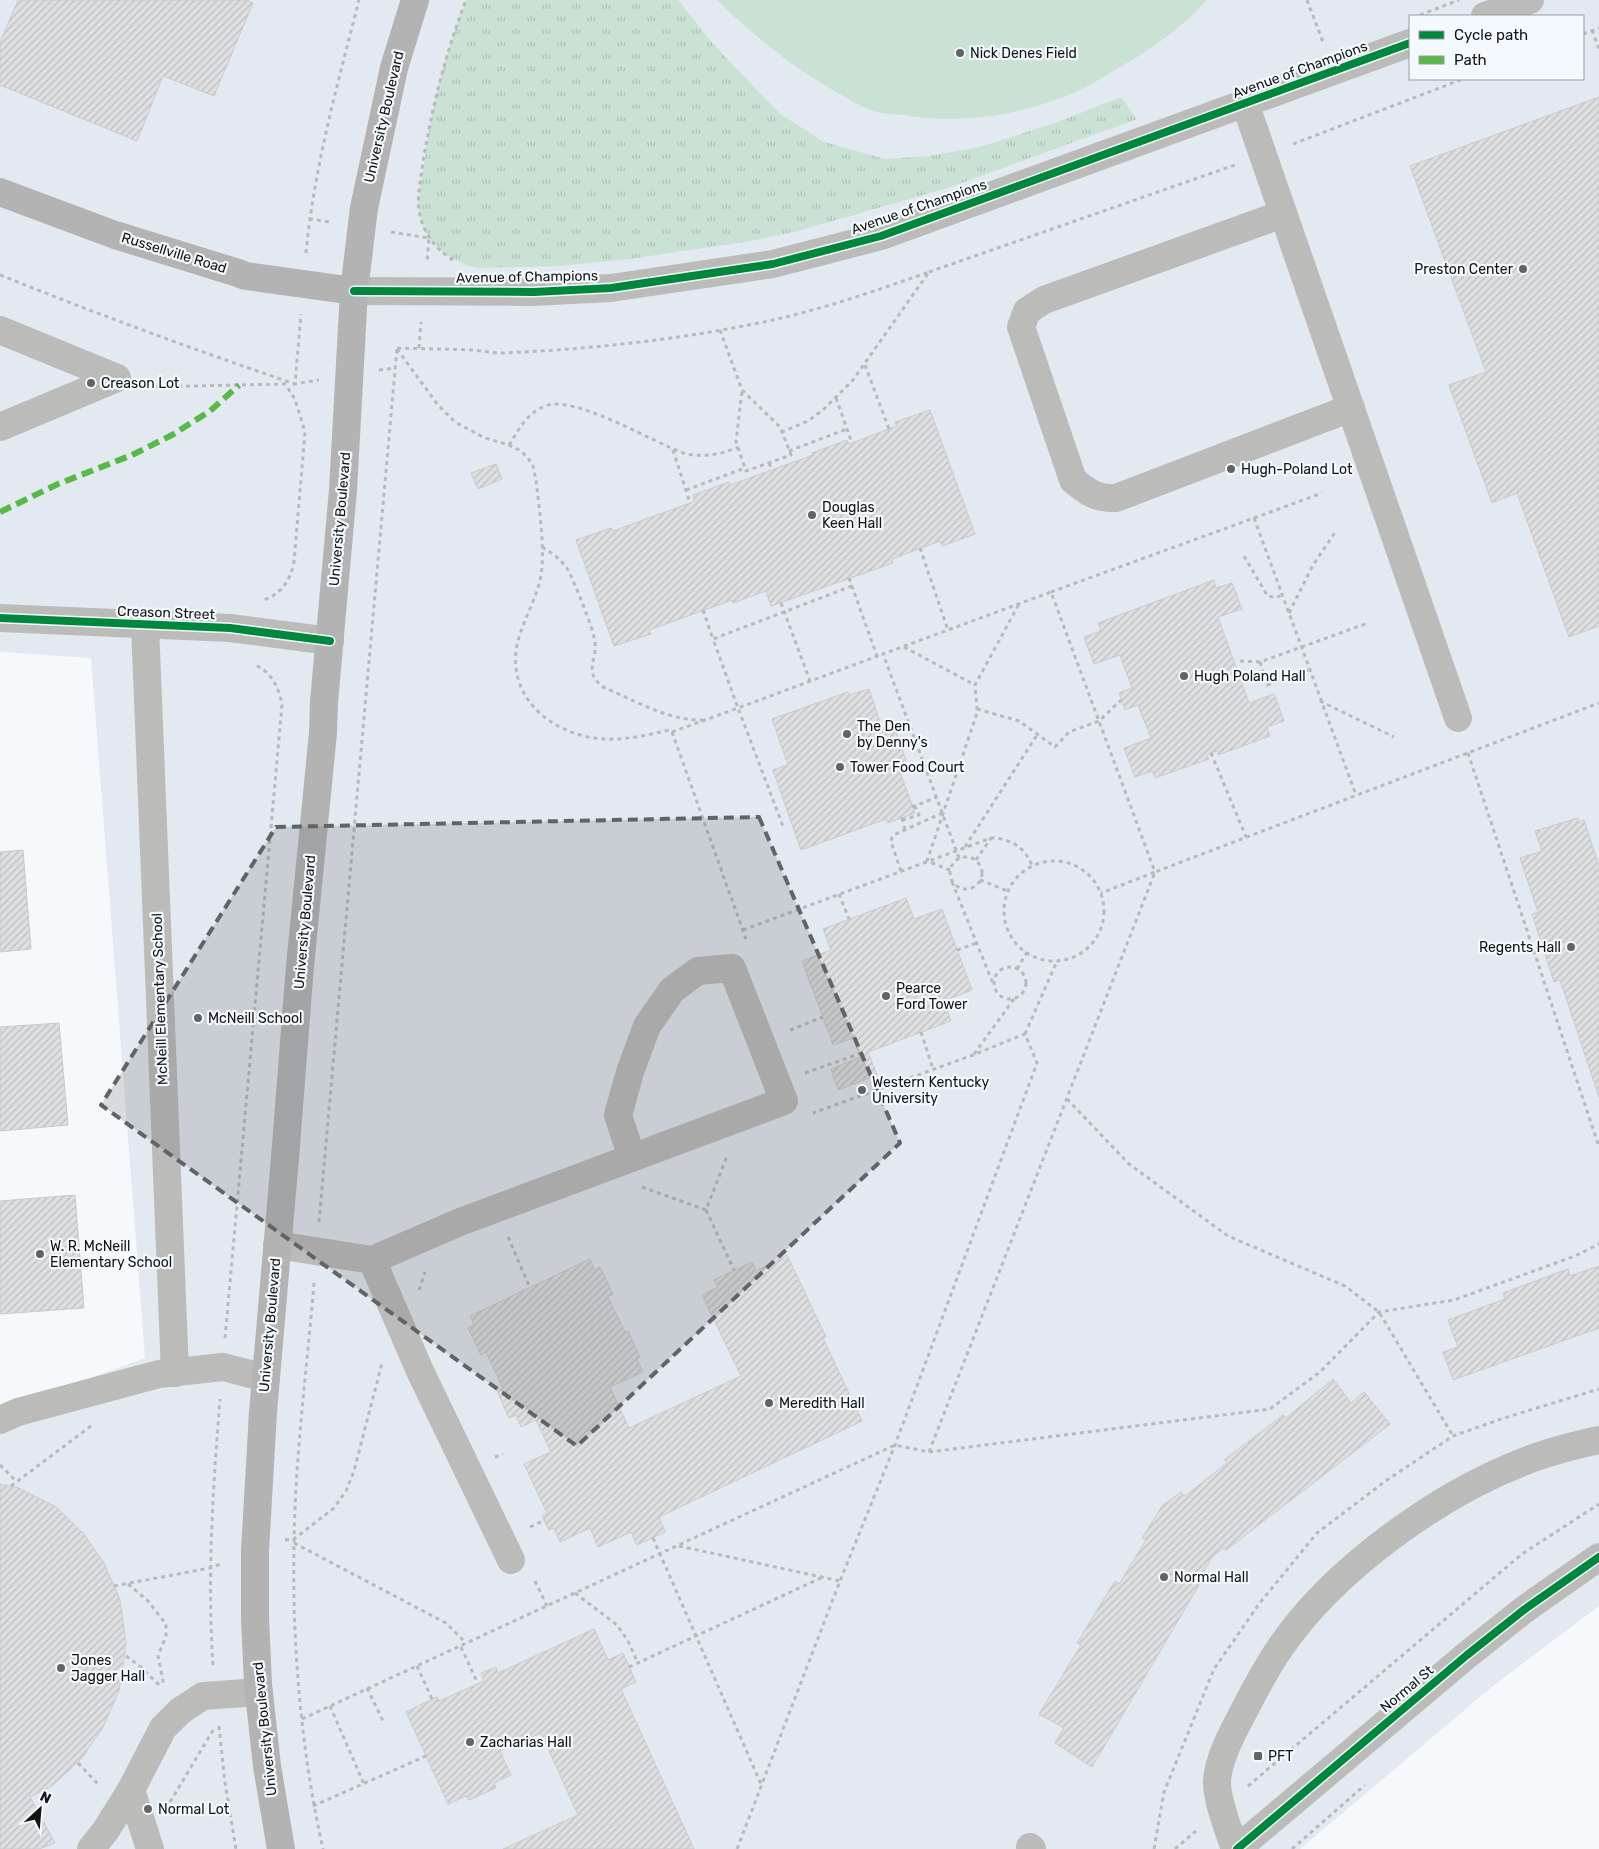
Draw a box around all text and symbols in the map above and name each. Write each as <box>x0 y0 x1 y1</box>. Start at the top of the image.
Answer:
legend <box>1409 15 1584 80</box>
text: Cycle path <box>1454 26 1528 44</box>
street label: Avenue of Champions <box>1230 38 1370 102</box>
place label: Nick Denes Field <box>970 45 1077 62</box>
marker: Nick Denes Field <box>954 47 966 59</box>
street label: University Boulevard <box>361 49 407 185</box>
text: Path <box>1454 51 1487 69</box>
street label: Avenue of Champions <box>849 176 989 238</box>
street label: Russellville Road <box>119 229 229 277</box>
place label: Preston Center <box>1414 261 1514 278</box>
marker: Preston Center <box>1517 263 1529 275</box>
street label: Avenue of Champions <box>456 267 598 287</box>
place label: Creason Lot <box>101 375 180 392</box>
marker: Creason Lot <box>85 377 97 389</box>
street label: University Boulevard <box>326 451 354 587</box>
place label: Hugh-Poland Lot <box>1241 461 1353 478</box>
marker: Hugh-Poland Lot <box>1225 463 1237 475</box>
place label: Douglas Keen Hall <box>822 499 882 532</box>
marker: Douglas Keen Hall <box>806 509 818 521</box>
street label: Creason Street <box>117 603 216 623</box>
place label: Hugh Poland Hall <box>1194 668 1306 685</box>
marker: Hugh Poland Hall <box>1178 670 1190 682</box>
place label: The Den by Denny's <box>857 718 928 751</box>
marker: The Den by Denny's <box>841 728 853 740</box>
place label: Tower Food Court <box>850 759 965 776</box>
marker: Tower Food Court <box>834 761 846 773</box>
street label: University Boulevard <box>291 854 319 990</box>
street label: McNeill Elementary School <box>149 913 171 1085</box>
place label: Regents Hall <box>1479 939 1561 956</box>
marker: Regents Hall <box>1565 941 1577 953</box>
place label: Pearce Ford Tower <box>896 980 968 1013</box>
marker: Pearce Ford Tower <box>880 990 892 1002</box>
place label: McNeill School <box>208 1010 302 1027</box>
marker: McNeill School <box>192 1012 204 1024</box>
place label: Western Kentucky University <box>872 1074 990 1107</box>
marker: Western Kentucky University <box>856 1084 868 1096</box>
place label: W. R. McNeill Elementary School <box>50 1238 172 1271</box>
marker: W. R. McNeill Elementary School <box>34 1248 46 1260</box>
street label: University Boulevard <box>256 1257 284 1393</box>
place label: Meredith Hall <box>779 1395 865 1412</box>
marker: Meredith Hall <box>763 1397 775 1409</box>
place label: Normal Hall <box>1174 1569 1249 1586</box>
marker: Normal Hall <box>1158 1571 1170 1583</box>
place label: Jones Jagger Hall <box>71 1652 145 1685</box>
street label: University Boulevard <box>250 1661 280 1797</box>
street label: Normal St <box>1377 1661 1437 1716</box>
marker: Jones Jagger Hall <box>55 1662 67 1674</box>
place label: Zacharias Hall <box>480 1734 572 1751</box>
marker: Zacharias Hall <box>464 1736 476 1748</box>
place label: PFT <box>1268 1748 1293 1765</box>
marker: PFT <box>1252 1750 1264 1762</box>
north arrow <box>15 1784 65 1834</box>
text: N <box>37 1788 54 1808</box>
place label: Normal Lot <box>158 1801 230 1818</box>
marker: Normal Lot <box>142 1803 154 1815</box>

